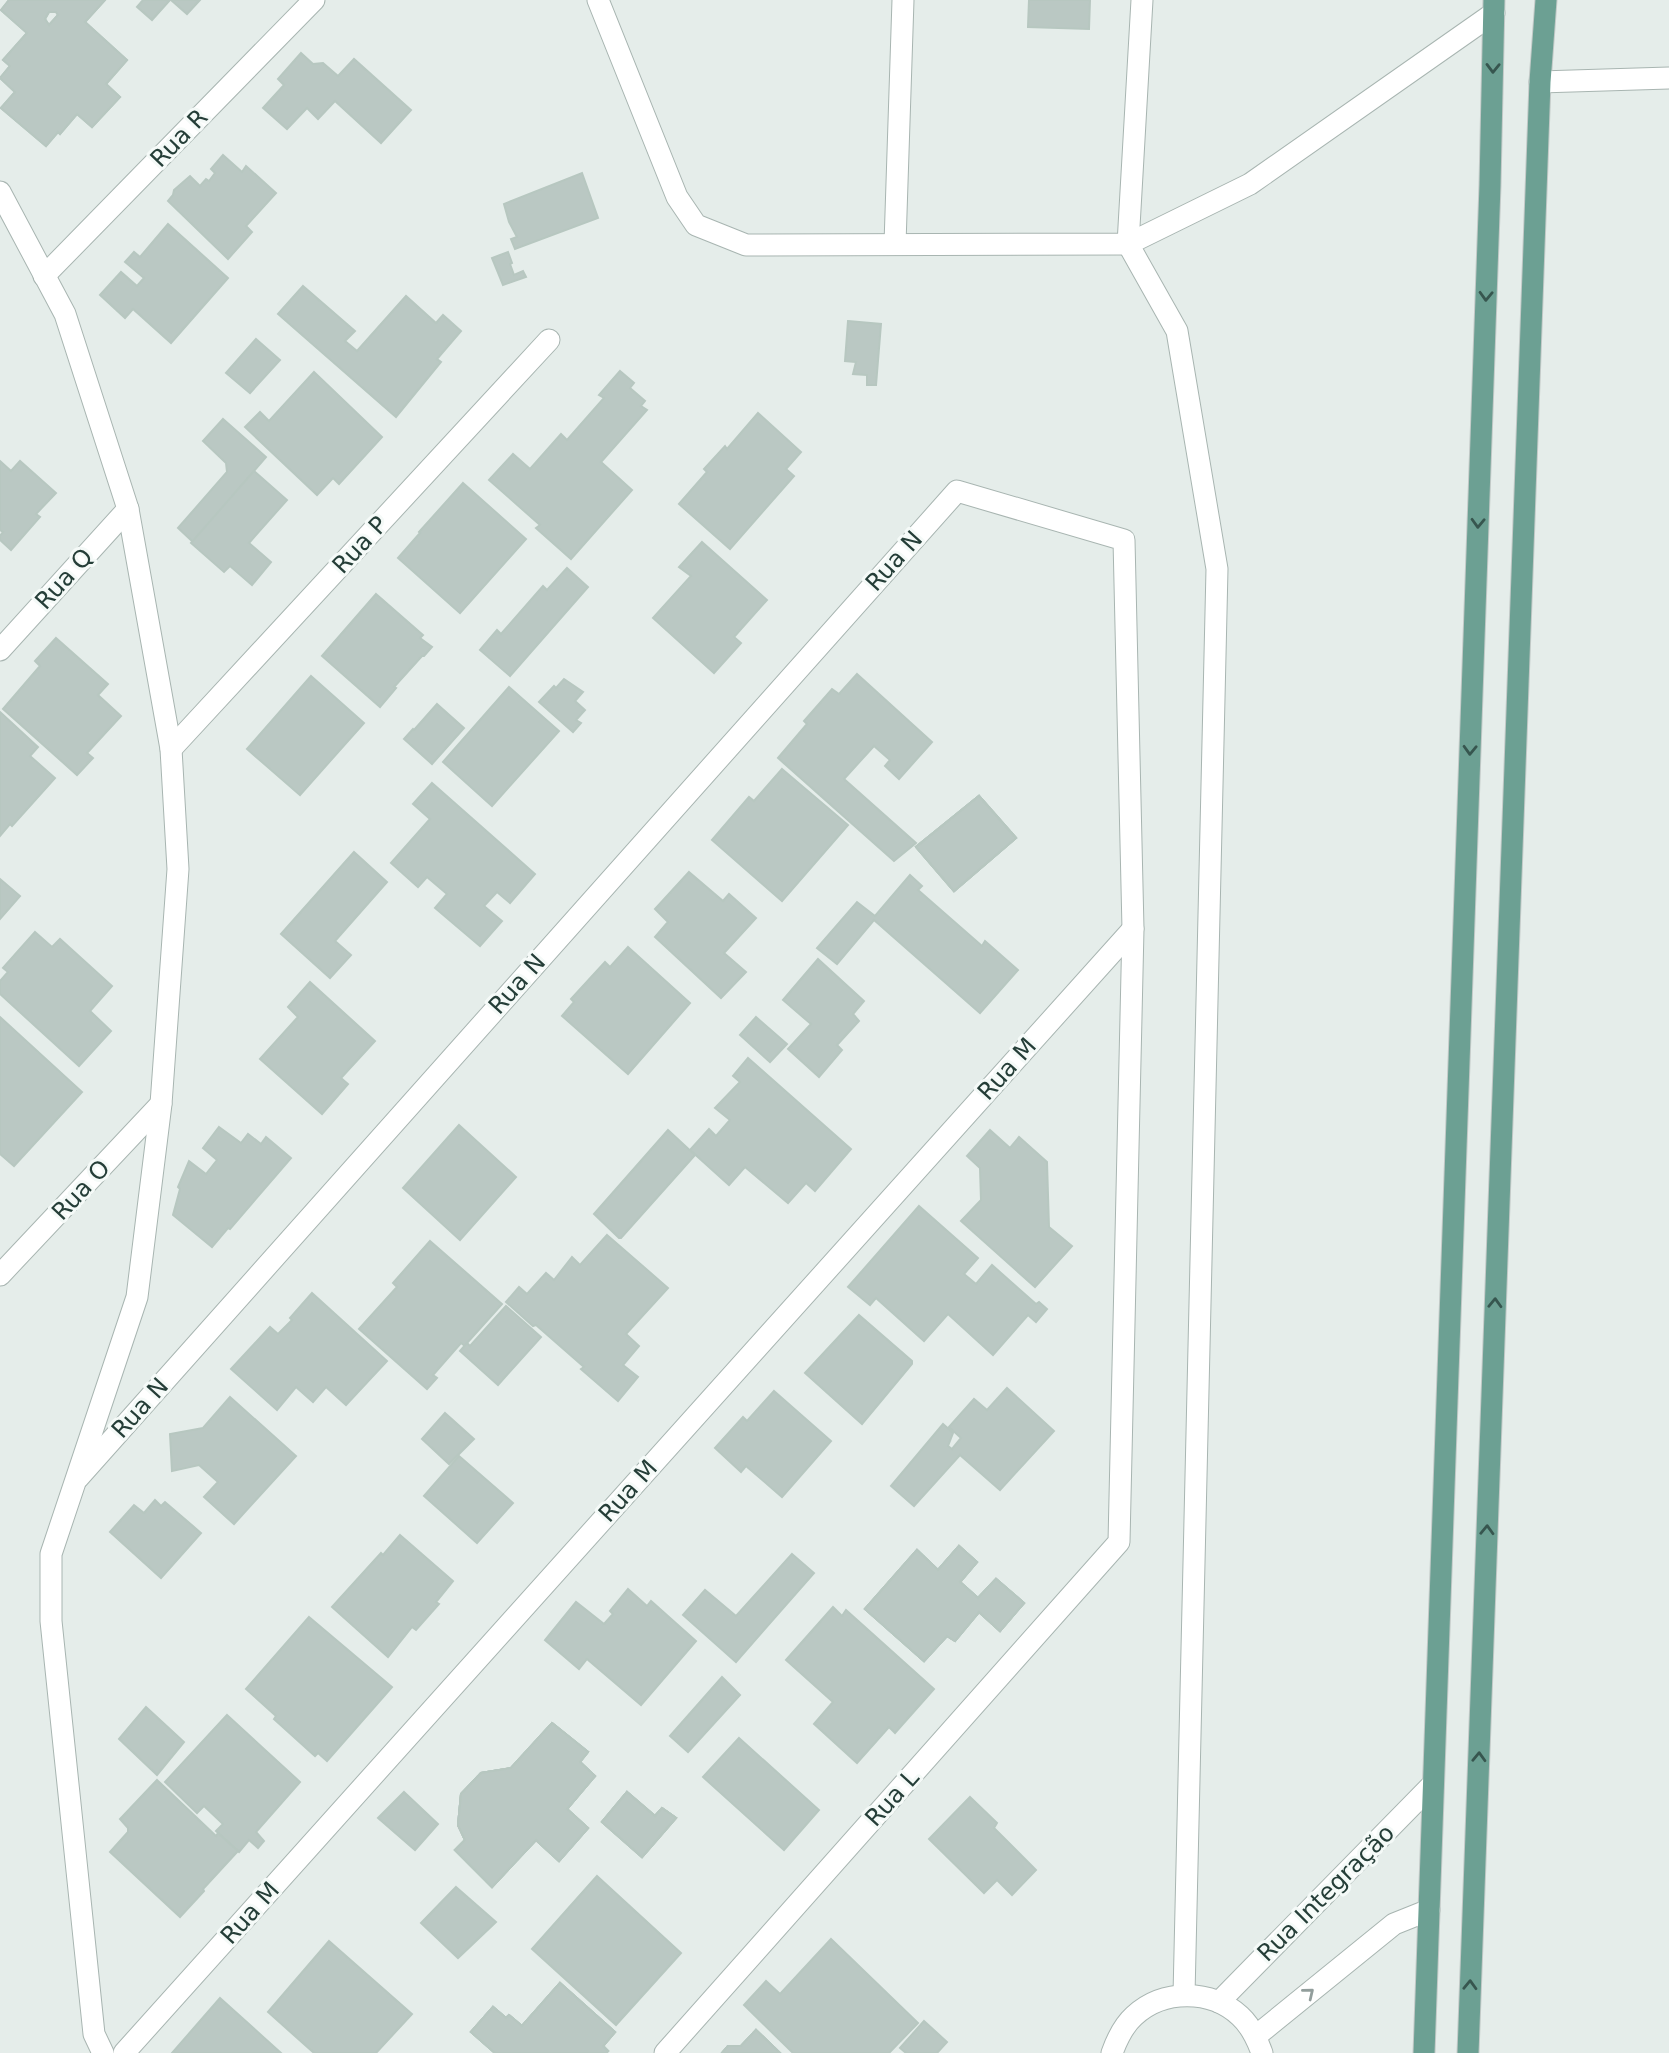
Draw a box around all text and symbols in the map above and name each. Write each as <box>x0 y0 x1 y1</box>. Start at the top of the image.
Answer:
one-way arrow <box>1485 63 1500 74</box>
street label: Rua R <box>145 103 213 173</box>
one-way arrow <box>1478 291 1494 301</box>
street label: Rua P <box>327 511 393 579</box>
one-way arrow <box>1470 518 1486 529</box>
street label: Rua N <box>860 525 928 597</box>
street label: Rua Q <box>29 543 99 615</box>
one-way arrow <box>1462 745 1477 756</box>
street label: Rua N <box>483 948 551 1020</box>
street label: Rua M <box>972 1032 1042 1106</box>
street label: Rua O <box>46 1154 116 1226</box>
one-way arrow <box>1488 1297 1503 1308</box>
street label: Rua N <box>106 1372 174 1444</box>
street label: Rua M <box>593 1454 663 1528</box>
one-way arrow <box>1479 1524 1495 1535</box>
one-way arrow <box>1471 1752 1486 1763</box>
street label: Rua L <box>859 1763 925 1832</box>
street label: Rua Integração <box>1252 1819 1400 1967</box>
street label: Rua M <box>215 1876 285 1950</box>
one-way arrow <box>1463 1979 1478 1990</box>
one-way arrow <box>1300 1989 1313 2001</box>

